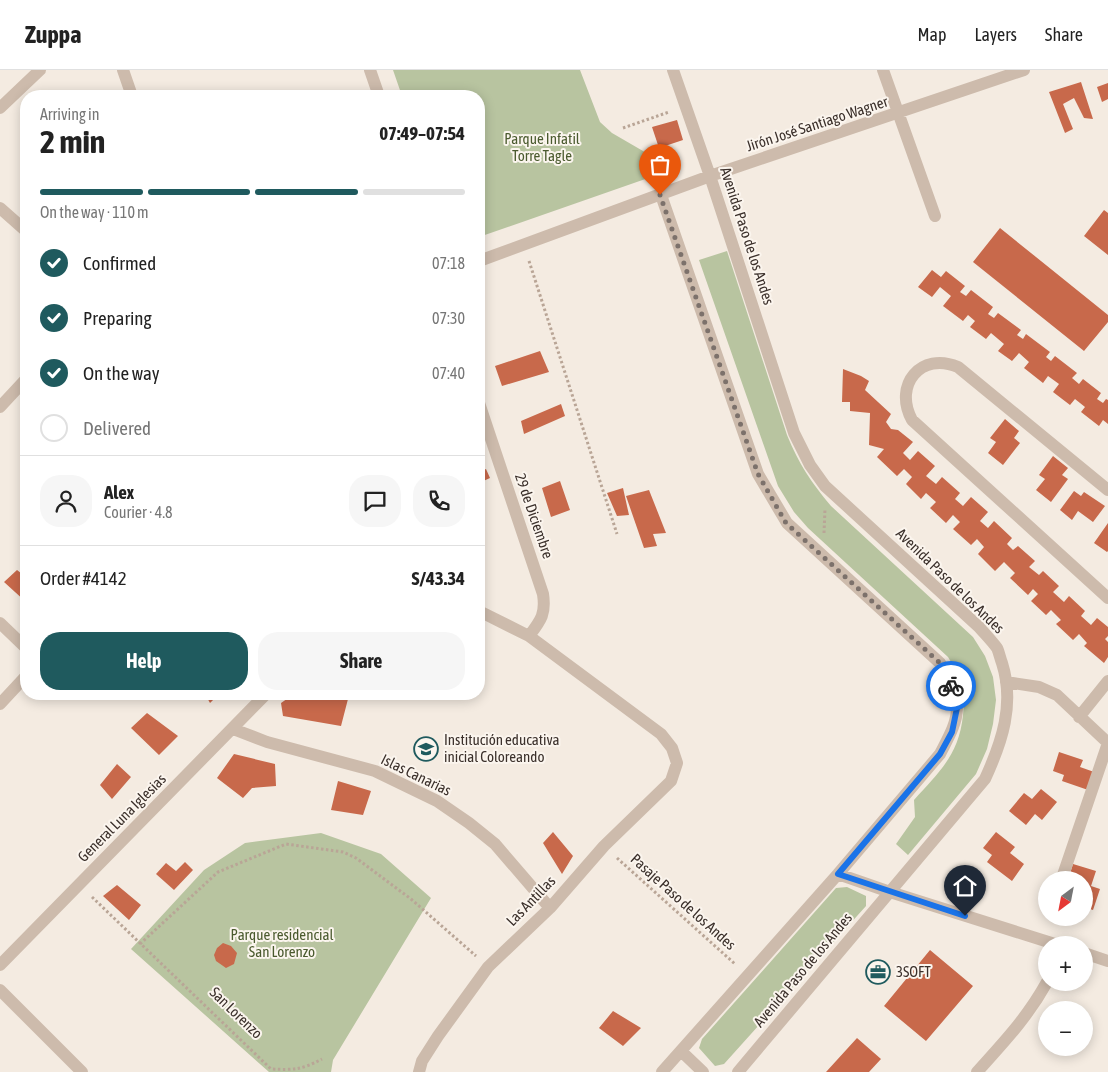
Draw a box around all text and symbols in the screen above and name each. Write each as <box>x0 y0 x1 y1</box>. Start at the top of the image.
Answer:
text: Zuppa <box>25 21 81 48</box>
text: Map <box>917 24 946 45</box>
text: Layers <box>974 24 1017 45</box>
text: Share <box>1045 24 1083 45</box>
street label: Jirón José Santiago Wagner <box>744 92 890 154</box>
text: Arriving in <box>40 105 100 123</box>
text: 07:49–07:54 <box>379 122 465 144</box>
text: 2 min <box>40 123 105 160</box>
park label: Parque Infatil Torre Tagle <box>504 130 580 164</box>
pin <box>639 144 681 195</box>
icon: bag <box>646 151 674 179</box>
street label: Avenida Paso de los Andes <box>717 165 778 307</box>
text: On the way · 110 m <box>40 203 149 221</box>
icon: check <box>40 249 68 277</box>
text: Confirmed <box>83 252 156 274</box>
text: 07:18 <box>432 254 465 272</box>
icon: check <box>40 304 68 332</box>
text: Preparing <box>83 307 152 329</box>
text: 07:30 <box>432 309 465 327</box>
icon: check <box>40 359 68 387</box>
text: On the way <box>83 362 160 384</box>
text: 07:40 <box>432 364 465 382</box>
text: Delivered <box>83 417 151 439</box>
street label: 29 de Diciembre <box>512 471 557 561</box>
button: person <box>40 475 92 527</box>
button: chat <box>349 475 401 527</box>
button: phone <box>413 475 465 527</box>
text: Alex <box>104 481 134 503</box>
text: Courier · 4.8 <box>104 503 173 521</box>
street label: Avenida Paso de los Andes <box>893 525 1008 637</box>
text: Order #4142 <box>40 567 127 589</box>
text: S/43.34 <box>411 567 465 589</box>
button: Help <box>40 632 248 690</box>
button: Share <box>258 632 465 690</box>
courier <box>926 661 976 711</box>
icon: bike <box>937 672 965 700</box>
place label: Institución educativa inicial Coloreando <box>444 731 560 765</box>
school or university icon: Institución educativa inicial Coloreando <box>413 736 439 762</box>
street label: Islas Canarias <box>379 750 454 799</box>
street label: General Luna Iglesias <box>74 770 169 865</box>
street label: Pasaje Paso de los Andes <box>627 850 739 953</box>
pin <box>944 865 986 916</box>
north arrow <box>1038 871 1092 926</box>
map controls <box>1038 871 1093 1056</box>
street label: Las Antillas <box>503 872 559 929</box>
icon: home <box>951 872 979 900</box>
street label: Avenida Paso de los Andes <box>750 909 855 1030</box>
park label: Parque residencial San Lorenzo <box>231 926 333 960</box>
button: + <box>1038 936 1093 991</box>
office icon: 3SOFT <box>865 959 891 985</box>
place label: 3SOFT <box>896 963 931 980</box>
street label: San Lorenzo <box>207 984 266 1042</box>
button: − <box>1038 1001 1093 1056</box>

